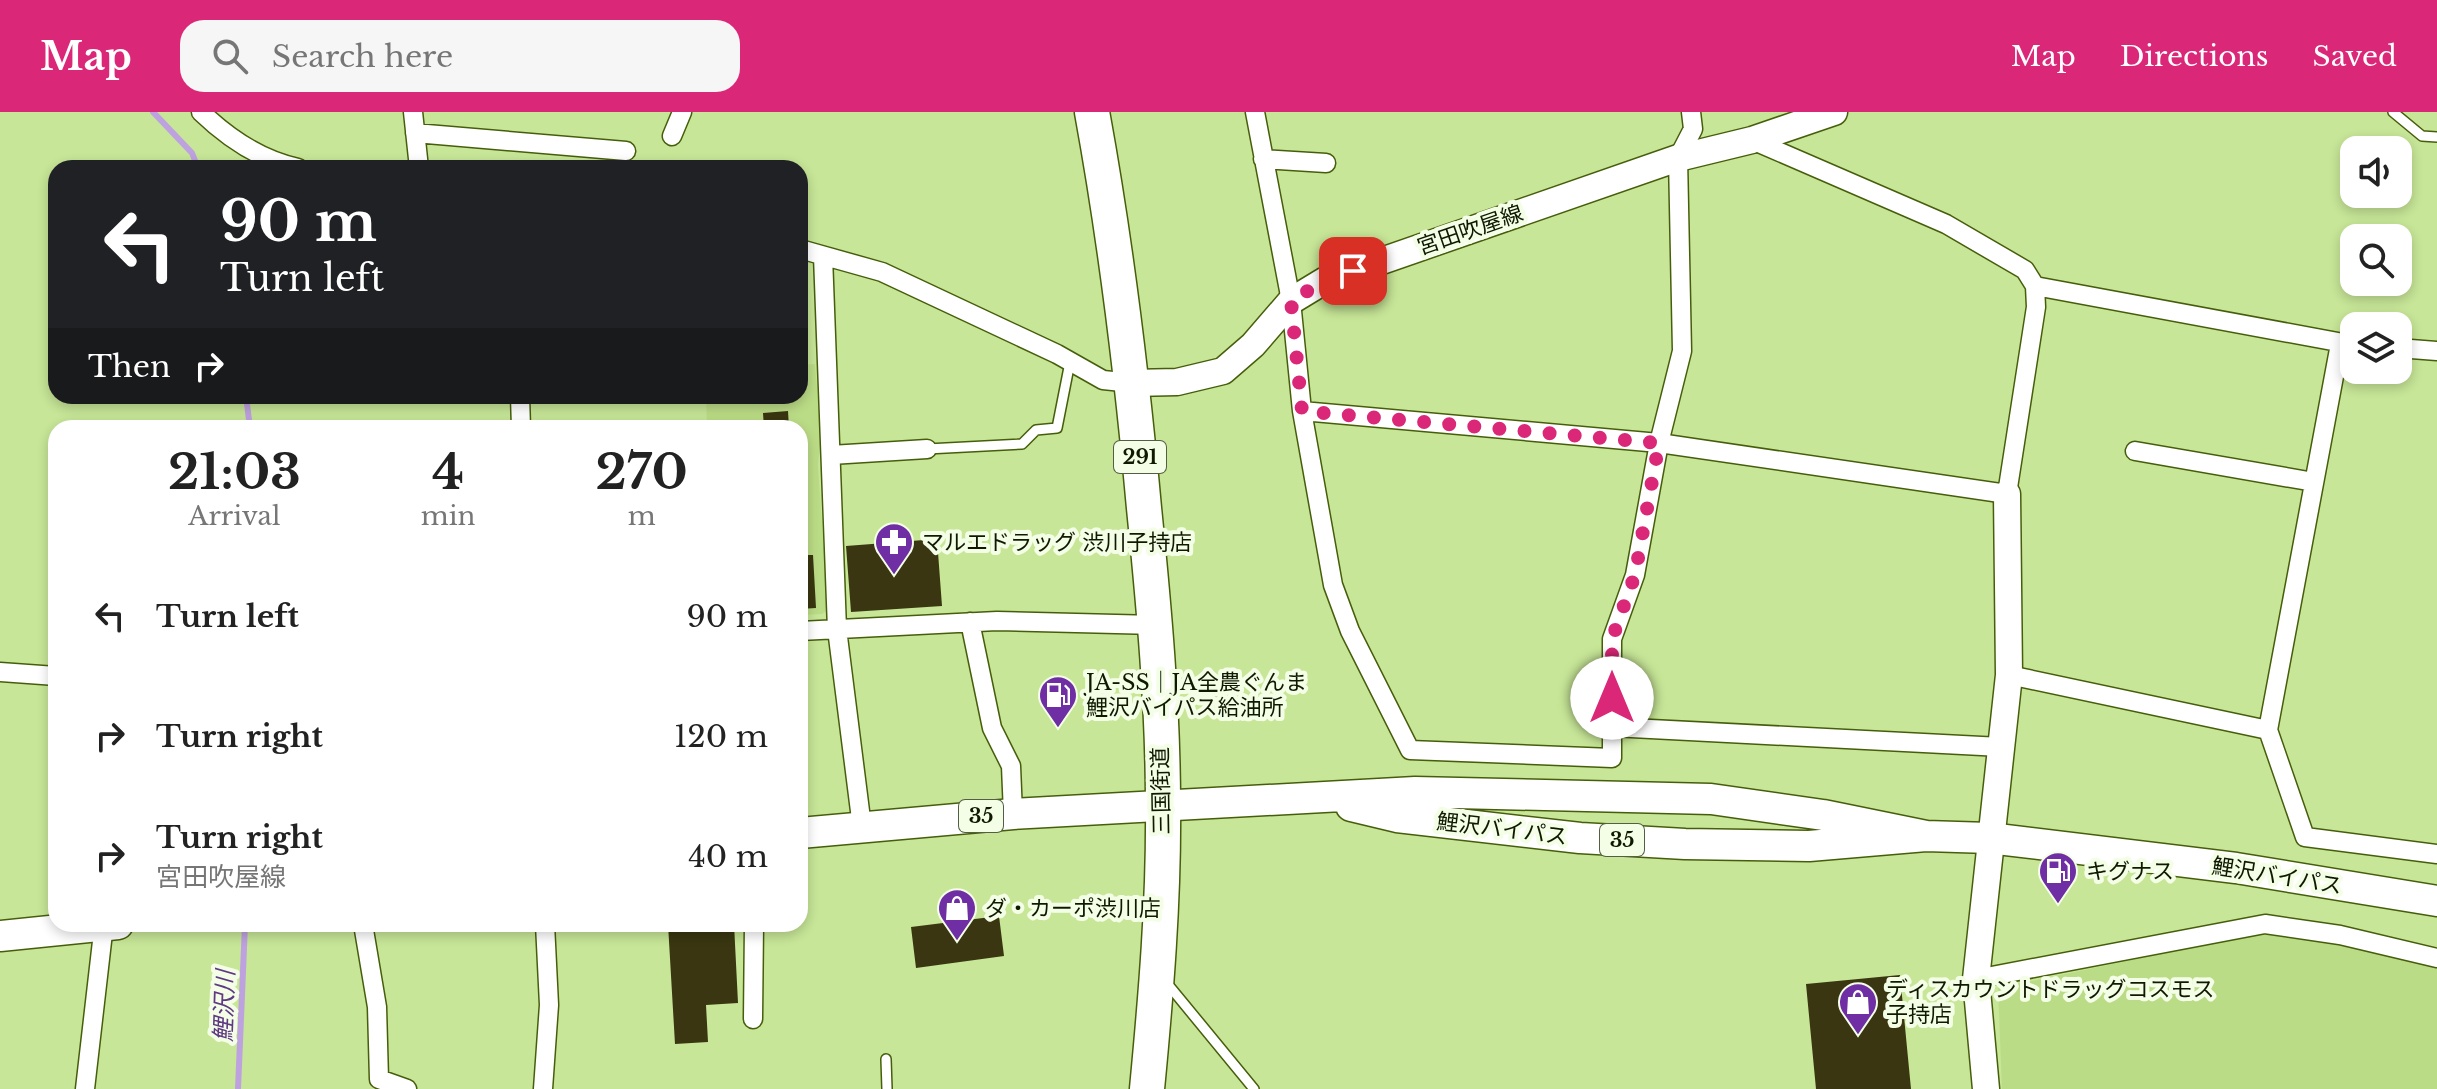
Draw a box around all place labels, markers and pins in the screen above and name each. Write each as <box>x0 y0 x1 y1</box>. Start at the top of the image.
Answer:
pin <box>1319 237 1387 305</box>
pharmacy icon: マルエドラッグ 渋川子持店 <box>873 521 915 576</box>
place label: マルエドラッグ 渋川子持店 <box>922 529 1192 556</box>
place label: JA-SS｜JA全農ぐんま 鯉沢バイパス給油所 <box>1083 669 1307 721</box>
fuel station icon: JA-SS｜JA全農ぐんま 鯉沢バイパス給油所 <box>1037 674 1079 729</box>
fuel station icon: キグナス <box>2037 850 2079 905</box>
place label: キグナス <box>2086 858 2174 885</box>
shop icon: ダ・カーポ渋川店 <box>936 887 978 942</box>
place label: ダ・カーポ渋川店 <box>985 895 1161 922</box>
place label: ディスカウントドラッグコスモス 子持店 <box>1886 976 2214 1028</box>
shop icon: ディスカウントドラッグコスモス 子持店 <box>1837 981 1879 1036</box>

